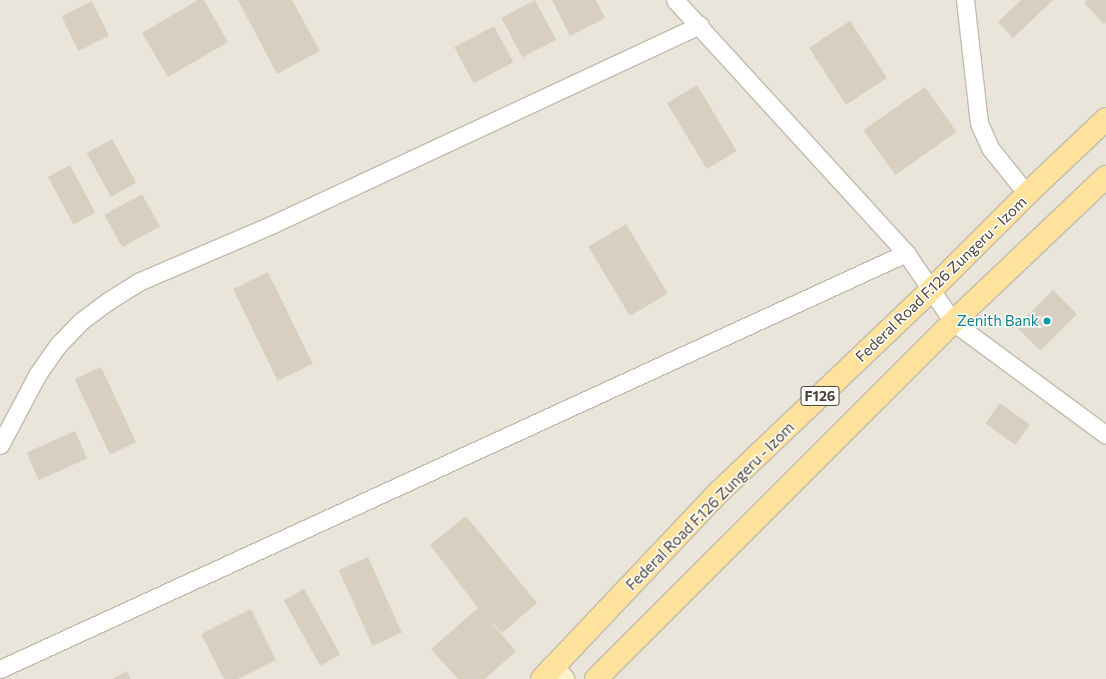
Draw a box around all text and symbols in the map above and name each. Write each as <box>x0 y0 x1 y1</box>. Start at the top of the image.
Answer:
street label: Federal Road F.126 Zungeru - Izom <box>852 192 1030 366</box>
place label: Zenith Bank <box>957 312 1039 330</box>
marker: Zenith Bank <box>1042 316 1052 326</box>
road number: F126 <box>800 384 840 408</box>
street label: Federal Road F.126 Zungeru - Izom <box>622 418 798 594</box>

